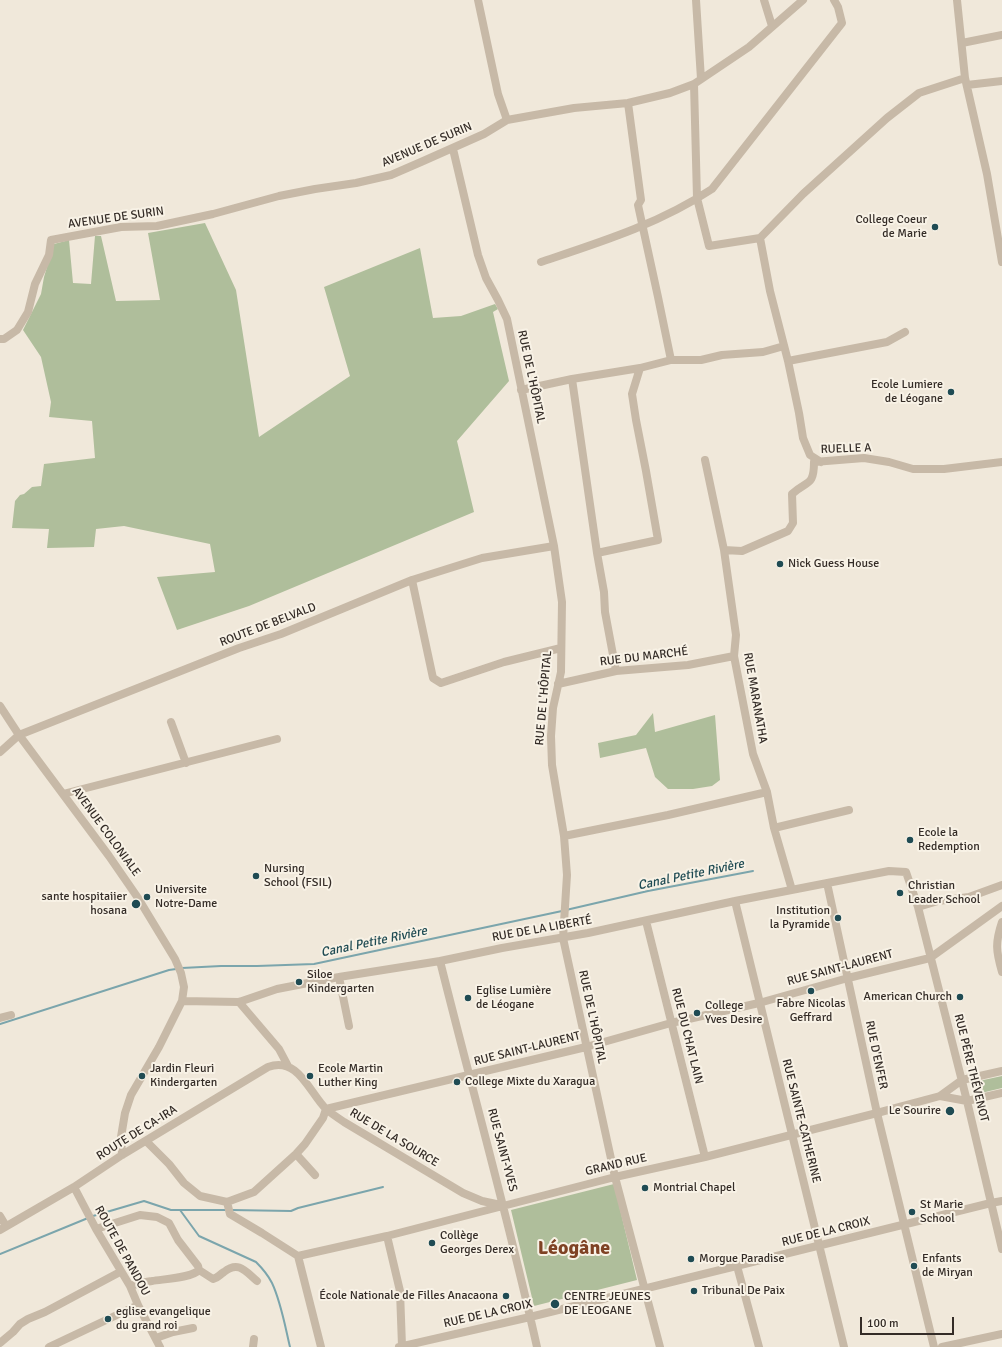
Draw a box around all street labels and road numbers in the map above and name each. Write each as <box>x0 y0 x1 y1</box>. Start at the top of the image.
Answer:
street label: AVENUE DE SURIN <box>380 119 474 171</box>
street label: AVENUE DE SURIN <box>67 204 165 232</box>
street label: RUE DE L'HÔPITAL <box>514 329 548 425</box>
street label: RUELLE A <box>820 441 872 457</box>
street label: ROUTE DE BELVALD <box>218 600 318 650</box>
street label: RUE DU MARCHÉ <box>599 644 689 670</box>
street label: RUE DE L'HÔPITAL <box>533 650 555 746</box>
street label: RUE MARANATHA <box>740 651 770 745</box>
street label: AVENUE COLONIALE <box>69 785 143 879</box>
street label: RUE DE LA LIBERTÉ <box>491 913 593 945</box>
street label: RUE SAINT-LAURENT <box>785 947 895 989</box>
street label: RUE DE L'HÔPITAL <box>575 969 609 1065</box>
street label: RUE DU CHAT LAIN <box>668 986 706 1086</box>
street label: RUE PÈRE THÉVENOT <box>951 1012 991 1124</box>
street label: RUE D'ENFER <box>862 1019 890 1091</box>
street label: RUE SAINT-LAURENT <box>472 1029 582 1069</box>
street label: RUE SAINTE-CATHERINE <box>779 1057 823 1185</box>
street label: ROUTE DE CA-IRA <box>94 1102 180 1164</box>
street label: RUE DE LA SOURCE <box>347 1106 441 1170</box>
street label: RUE SAINT-YVES <box>484 1107 520 1193</box>
street label: GRAND RUE <box>584 1151 648 1179</box>
street label: ROUTE DE PANDOU <box>91 1203 153 1299</box>
street label: RUE DE LA CROIX <box>780 1214 872 1250</box>
street label: RUE DE LA CROIX <box>442 1297 534 1331</box>

